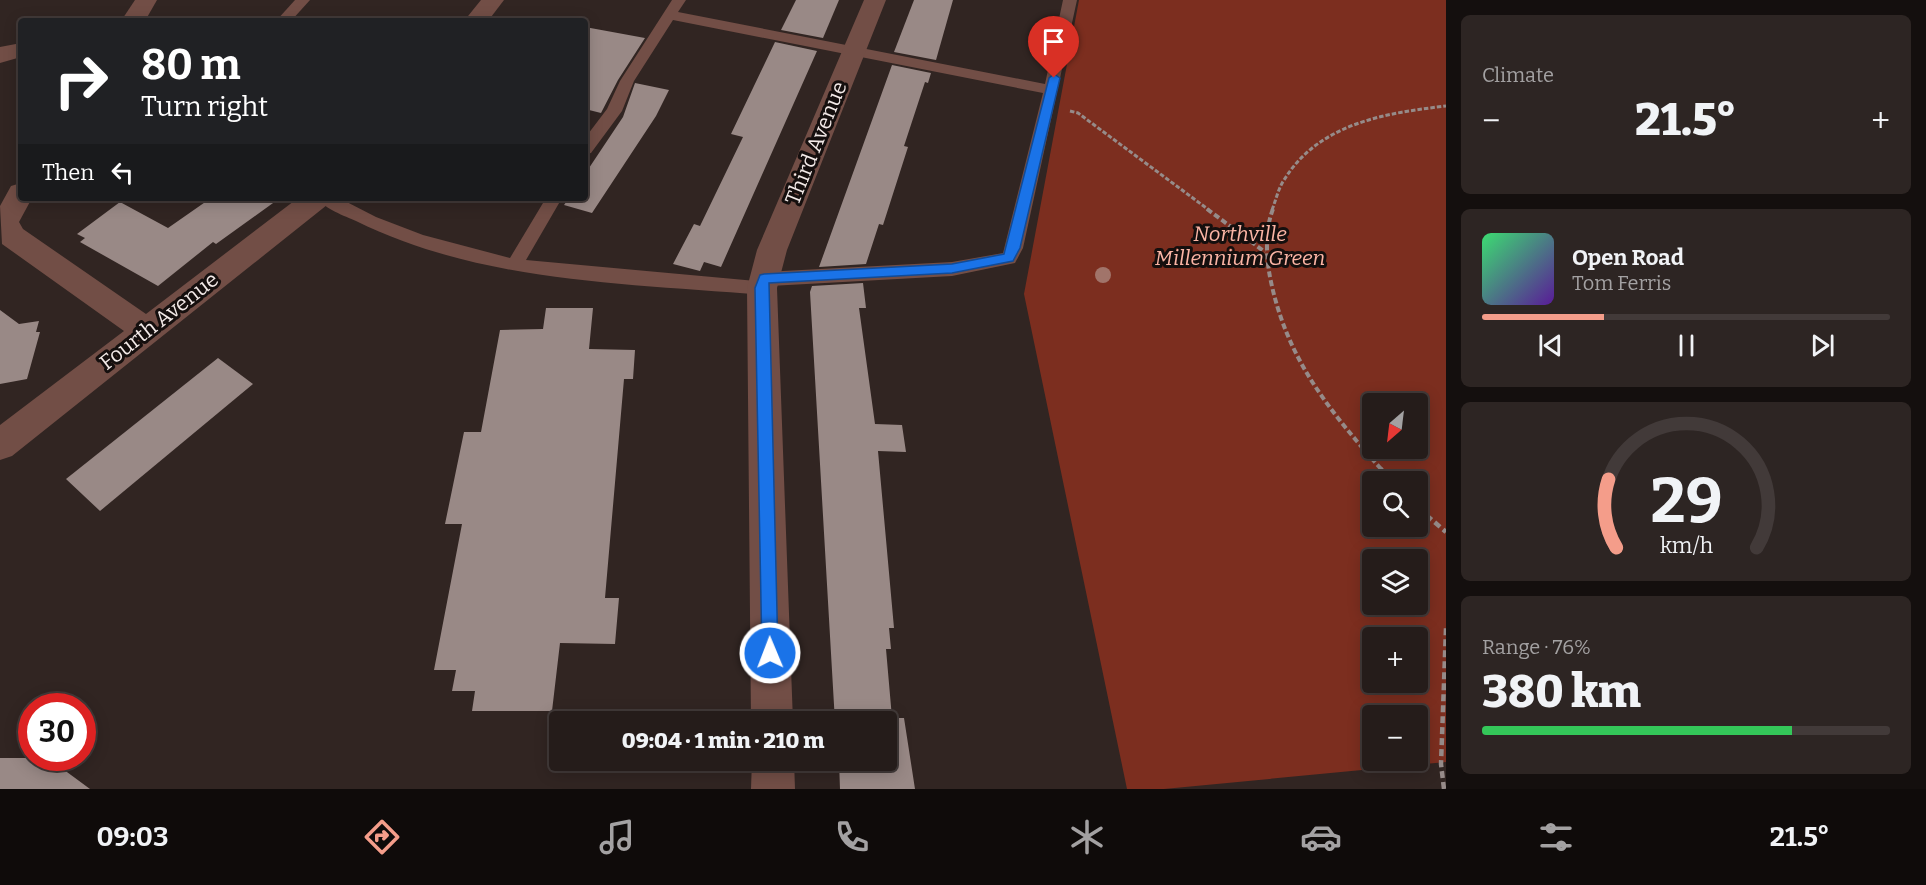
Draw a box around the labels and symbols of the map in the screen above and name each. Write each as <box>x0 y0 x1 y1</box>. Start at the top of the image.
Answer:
pin <box>1028 16 1079 78</box>
street label: Third Avenue <box>779 78 853 208</box>
park label: Northville Millennium Green <box>1155 221 1325 271</box>
street label: Fourth Avenue <box>94 267 224 375</box>
north arrow <box>1362 393 1428 459</box>
position arrow <box>738 621 802 685</box>
speed limit sign: 30 <box>18 693 96 771</box>

